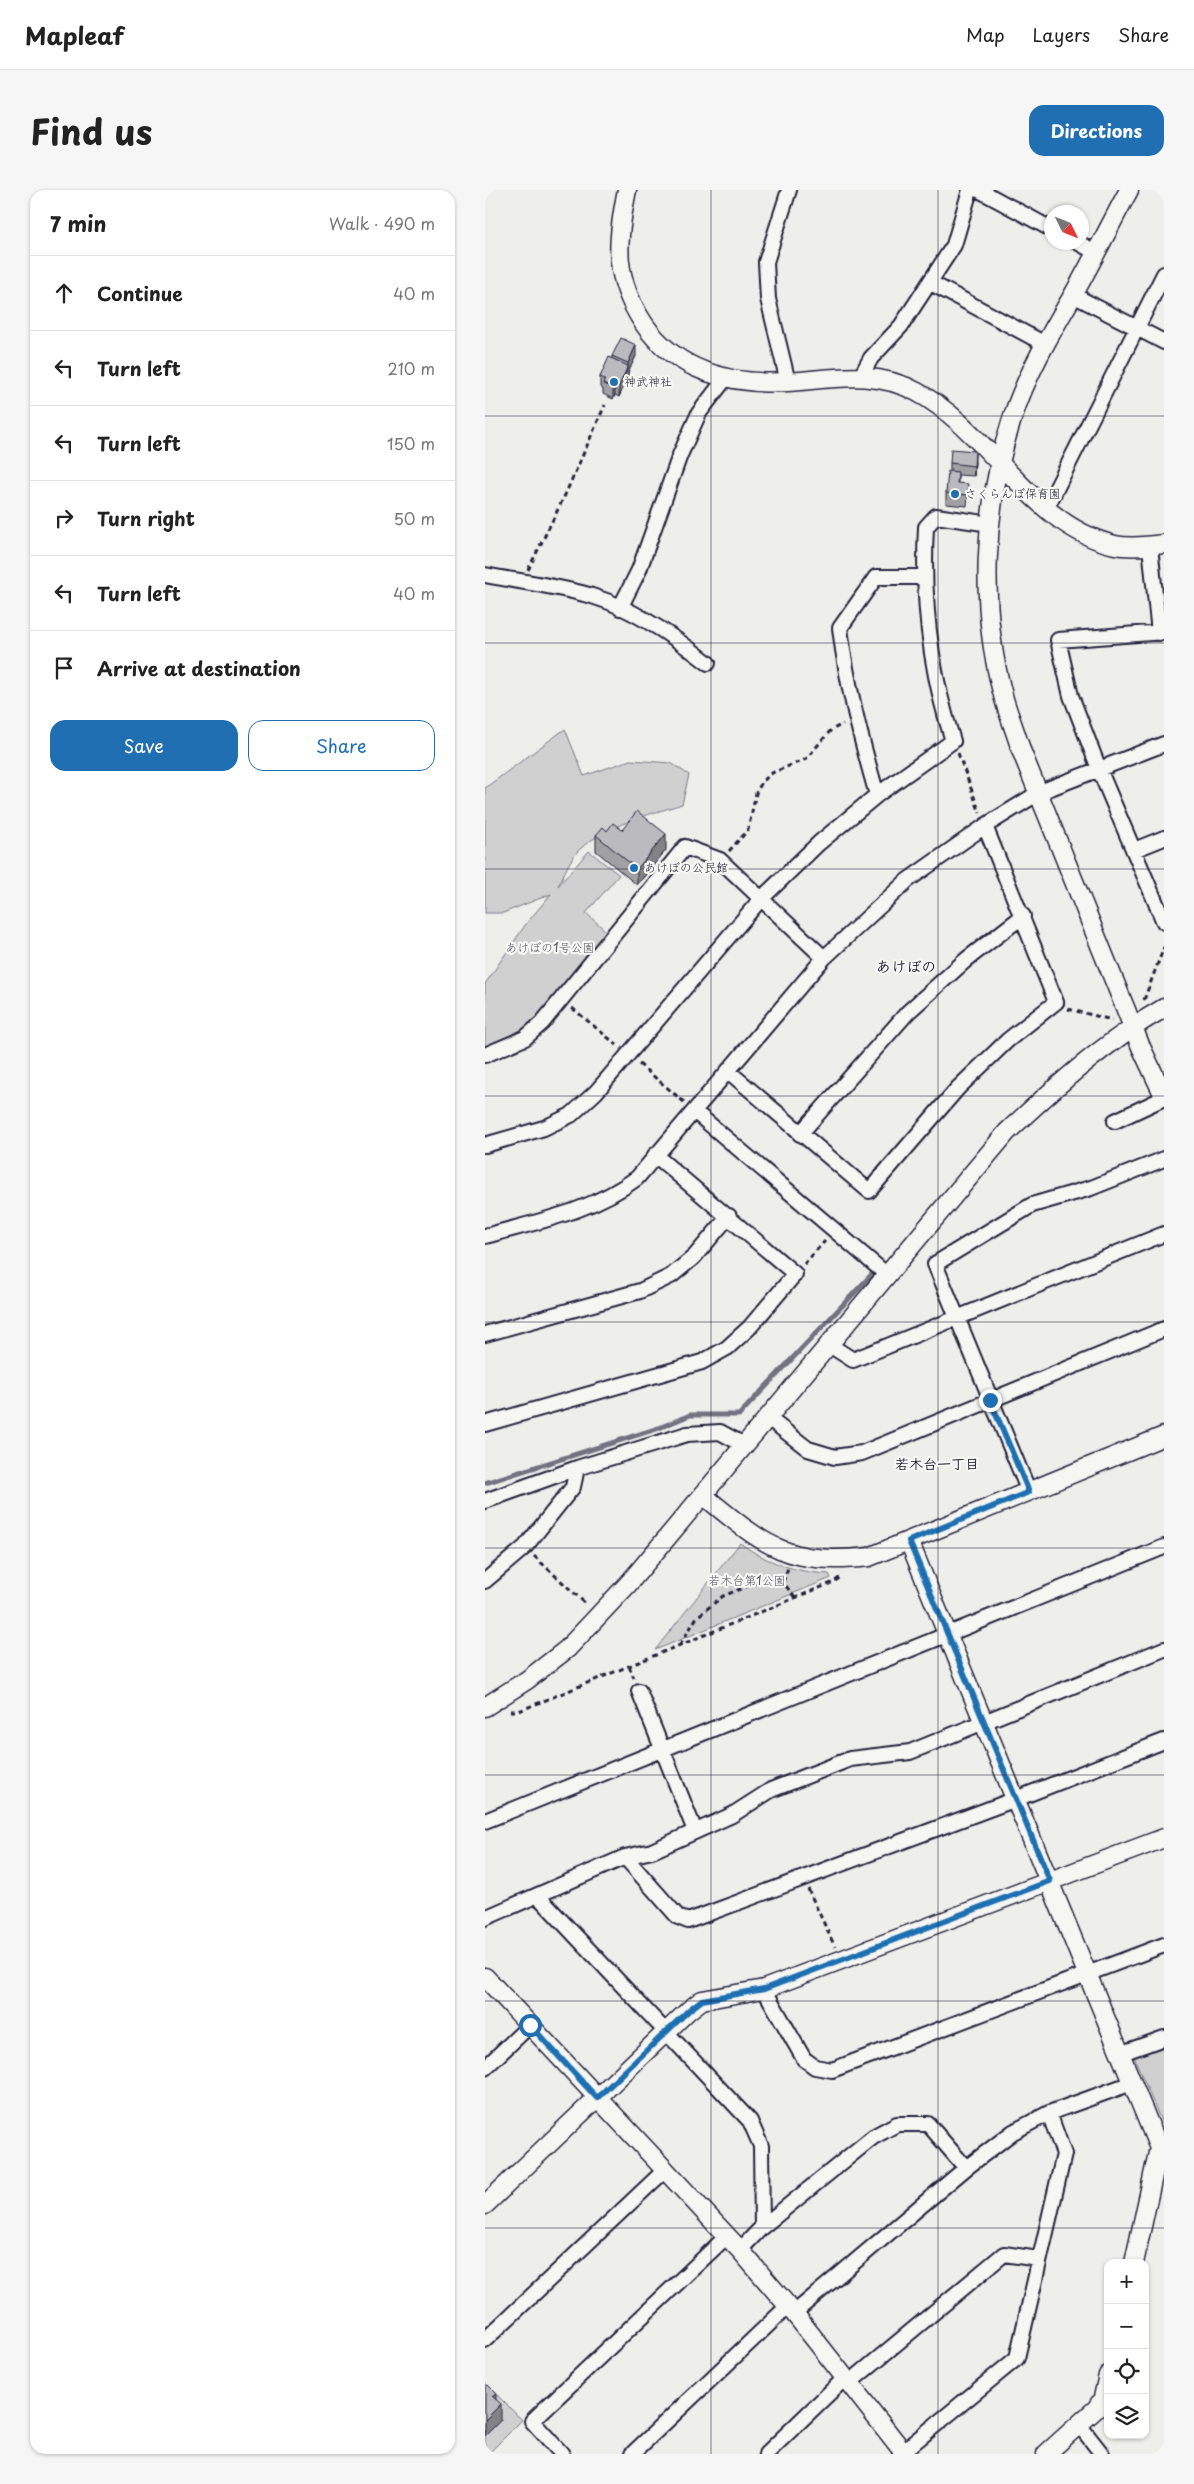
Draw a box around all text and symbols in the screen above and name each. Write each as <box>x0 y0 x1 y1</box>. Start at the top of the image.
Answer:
text: Mapleaf <box>25 17 124 53</box>
text: Map <box>966 21 1005 48</box>
text: Layers <box>1033 21 1090 48</box>
text: Share <box>1118 21 1169 48</box>
text: Find us <box>30 104 152 157</box>
button: Directions <box>1029 105 1164 156</box>
north arrow <box>1044 205 1089 250</box>
text: 7 min <box>50 207 106 239</box>
text: Walk · 490 m <box>329 211 435 235</box>
icon: ahead <box>50 279 78 307</box>
text: Continue <box>97 279 183 307</box>
text: 40 m <box>393 281 435 305</box>
icon: left <box>50 354 78 382</box>
text: Turn left <box>97 354 181 382</box>
text: 210 m <box>387 356 435 380</box>
place label: 神武神社 <box>624 372 672 390</box>
marker: 神武神社 <box>608 376 620 388</box>
icon: left <box>50 429 78 457</box>
text: Turn left <box>97 429 181 457</box>
text: 150 m <box>387 431 435 455</box>
place label: さくらんぼ保育園 <box>965 484 1061 502</box>
marker: さくらんぼ保育園 <box>949 488 961 500</box>
icon: right <box>50 504 78 532</box>
text: Turn right <box>97 504 195 532</box>
text: 50 m <box>394 506 435 530</box>
icon: left <box>50 579 78 607</box>
text: Turn left <box>97 579 181 607</box>
text: 40 m <box>393 581 435 605</box>
icon: arrive <box>50 654 78 682</box>
text: Arrive at destination <box>97 654 301 682</box>
button: Save <box>50 720 238 771</box>
button: Share <box>248 720 435 771</box>
place label: あけぼの公民館 <box>644 858 728 876</box>
marker: あけぼの公民館 <box>628 862 640 874</box>
park label: あけぼの1号公園 <box>505 938 595 956</box>
district label: あけぼの <box>876 954 936 977</box>
route end <box>979 1389 1002 1412</box>
district label: 若木台一丁目 <box>895 1453 979 1474</box>
park label: 若木台第1公園 <box>708 1571 786 1589</box>
route start <box>519 2014 542 2037</box>
map controls <box>1104 2259 1149 2439</box>
button: + <box>1104 2259 1149 2304</box>
button: − <box>1104 2304 1149 2349</box>
button: locate <box>1104 2349 1149 2394</box>
button: layers <box>1104 2394 1149 2439</box>

